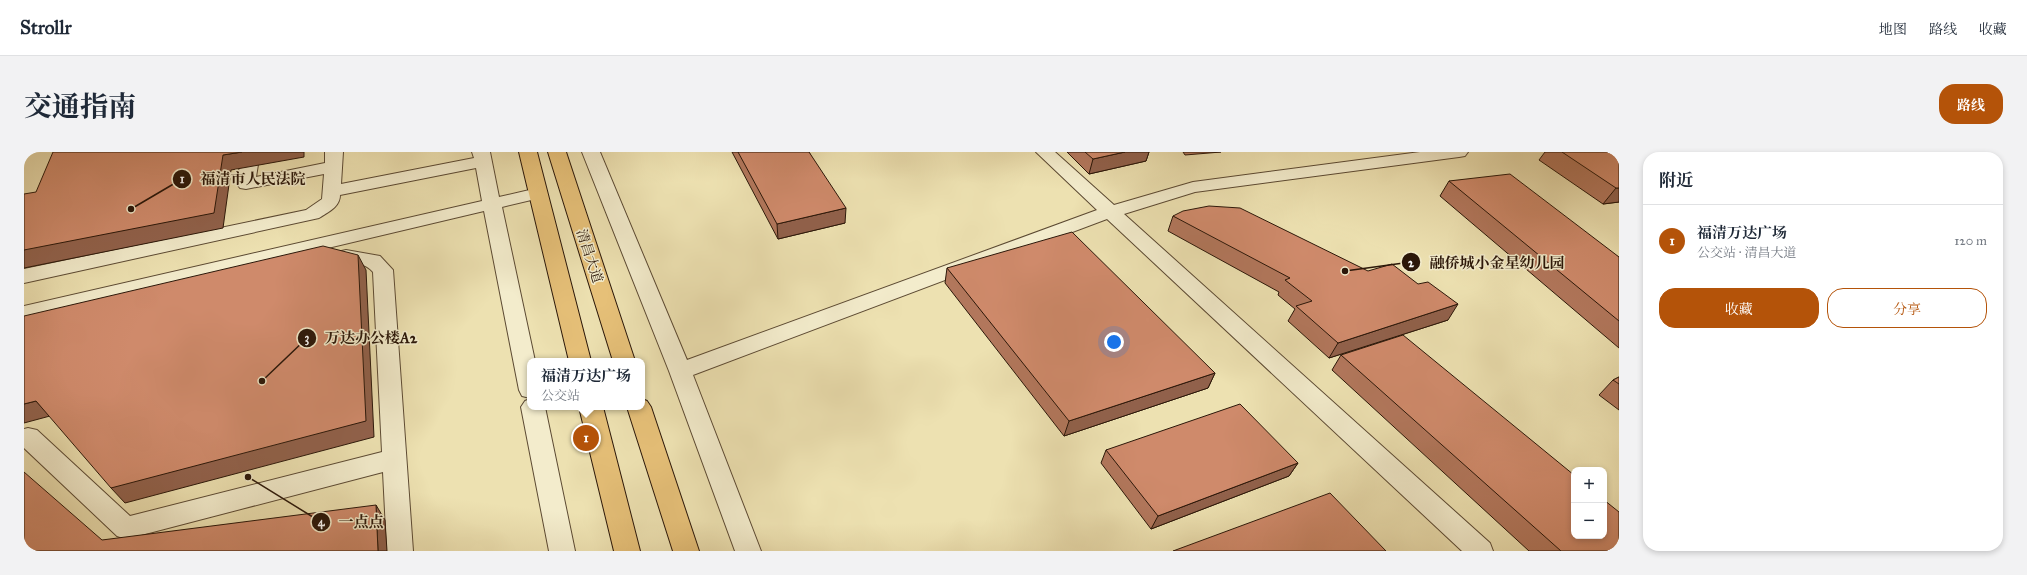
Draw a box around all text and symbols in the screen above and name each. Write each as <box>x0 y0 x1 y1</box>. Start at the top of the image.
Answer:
text: Strollr <box>20 16 72 39</box>
text: 地图 <box>1879 21 1907 38</box>
text: 路线 <box>1929 21 1957 38</box>
text: 收藏 <box>1979 21 2007 38</box>
button: 路线 <box>1939 84 2003 124</box>
text: 交通指南 <box>24 89 136 124</box>
callout: 福清市人民法院 <box>172 165 313 192</box>
text: 福清市人民法院 <box>200 170 306 188</box>
text: 附近 <box>1659 170 1693 191</box>
text: 1 <box>180 172 185 186</box>
text: 福清万达广场 <box>1697 224 1787 242</box>
street label: 清昌大道 <box>573 227 606 285</box>
text: 1 <box>1669 233 1675 249</box>
text: 120 m <box>1954 233 1987 249</box>
text: 公交站 · 清昌大道 <box>1697 245 1796 261</box>
callout: 融侨城小金星幼儿园 <box>1401 249 1572 276</box>
text: 融侨城小金星幼儿园 <box>1429 254 1565 272</box>
text: 2 <box>1408 256 1415 270</box>
button: 收藏 <box>1659 288 1819 328</box>
button: 分享 <box>1827 288 1987 328</box>
callout: 万达办公楼A2 <box>297 324 425 351</box>
text: 万达办公楼A2 <box>325 329 418 347</box>
text: 3 <box>305 331 310 346</box>
your location <box>1104 332 1124 352</box>
popup <box>527 358 645 410</box>
text: 福清万达广场 <box>541 367 631 385</box>
text: 公交站 <box>541 388 580 404</box>
pin: 1 <box>573 423 599 453</box>
map controls <box>1571 467 1607 539</box>
button: + <box>1571 467 1607 503</box>
button: − <box>1571 503 1607 539</box>
callout: 一点点 <box>311 509 392 536</box>
text: 一点点 <box>338 513 384 531</box>
text: 4 <box>318 515 326 530</box>

